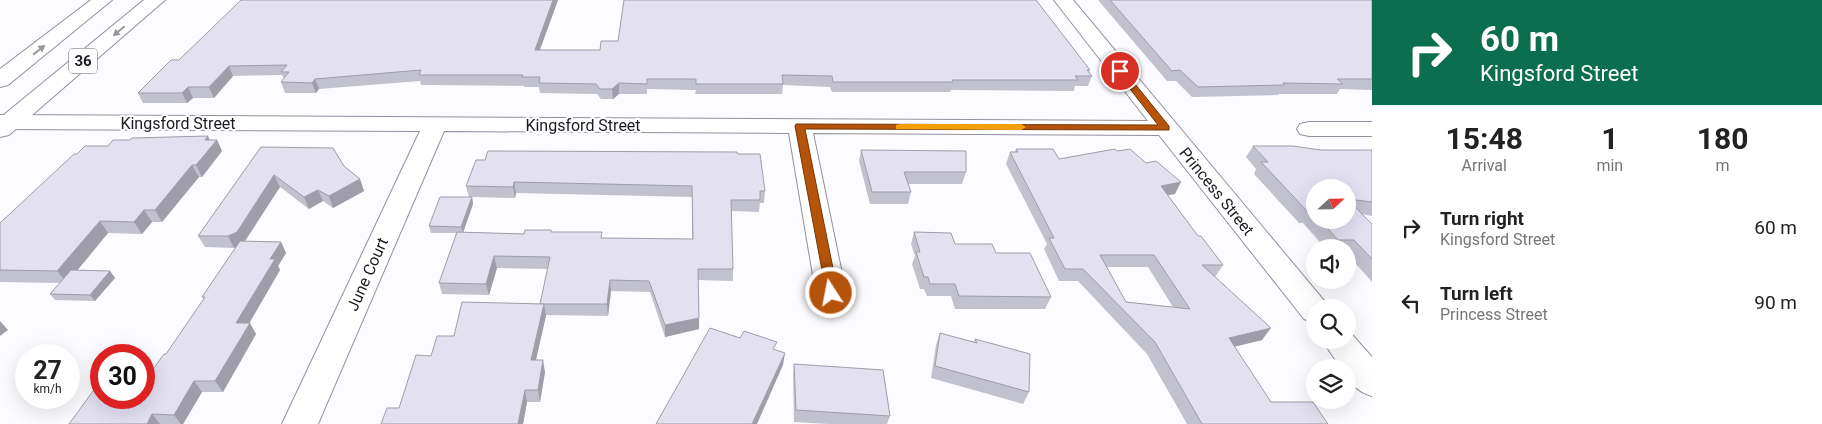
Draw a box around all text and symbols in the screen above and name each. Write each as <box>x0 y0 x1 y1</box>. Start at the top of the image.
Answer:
text: 60 m <box>1480 19 1559 60</box>
icon: right <box>1397 20 1462 85</box>
one-way arrow <box>112 26 125 37</box>
one-way arrow <box>32 45 45 55</box>
road number: 36 <box>69 48 97 74</box>
pin <box>1099 50 1141 92</box>
icon: arrive <box>1106 57 1134 85</box>
text: Kingsford Street <box>1480 61 1638 86</box>
street label: Kingsford Street <box>120 114 236 133</box>
street label: Kingsford Street <box>525 116 641 135</box>
text: 15:48 <box>1446 121 1523 156</box>
text: 1 <box>1601 121 1618 156</box>
text: 180 <box>1697 121 1748 156</box>
street label: Princess Street <box>1175 143 1258 239</box>
text: Arrival <box>1462 156 1507 175</box>
text: min <box>1596 156 1623 175</box>
text: m <box>1716 156 1730 175</box>
north arrow <box>1306 179 1356 229</box>
map controls <box>1306 179 1356 409</box>
text: Turn right <box>1440 207 1524 230</box>
icon: right <box>1397 214 1425 242</box>
text: 60 m <box>1754 216 1797 239</box>
text: Kingsford Street <box>1440 230 1555 249</box>
street label: June Court <box>343 235 392 314</box>
button: sound <box>1306 239 1356 289</box>
position arrow <box>804 266 856 318</box>
text: Turn left <box>1440 282 1513 305</box>
icon: left <box>1397 289 1425 317</box>
text: 90 m <box>1754 291 1797 314</box>
button: search <box>1306 299 1356 349</box>
text: Princess Street <box>1440 305 1548 324</box>
speed limit sign: 30 <box>90 344 155 409</box>
text: 27 <box>33 356 62 385</box>
button: layers <box>1306 359 1356 409</box>
text: km/h <box>33 382 62 396</box>

